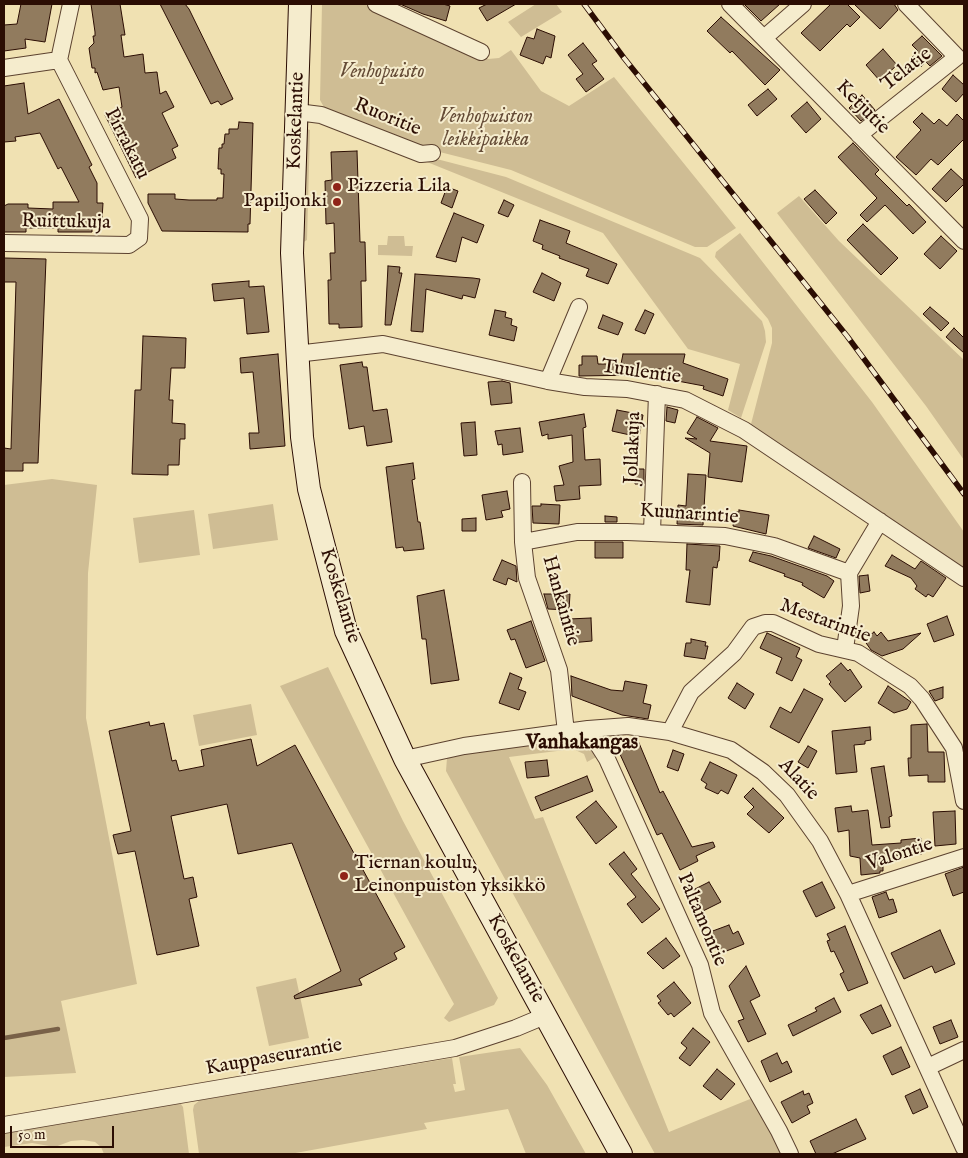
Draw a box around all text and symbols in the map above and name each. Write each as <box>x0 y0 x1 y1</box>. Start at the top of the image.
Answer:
street label: Telatie <box>877 43 937 97</box>
park label: Venhopuisto <box>340 61 424 85</box>
street label: Koskelantie <box>283 72 311 170</box>
street label: Ketjutie <box>830 76 894 140</box>
street label: Ruoritie <box>350 94 424 142</box>
street label: Pirrakatu <box>98 104 154 184</box>
park label: Venhopuiston leikkipaikka <box>439 106 533 153</box>
place label: Pizzeria Lila <box>347 175 451 199</box>
marker: Pizzeria Lila <box>331 181 343 193</box>
place label: Papiljonki <box>243 190 327 214</box>
marker: Papiljonki <box>331 196 343 208</box>
street label: Ruittukuja <box>21 210 111 236</box>
street label: Tuulentie <box>600 356 682 390</box>
street label: Jollakuja <box>621 411 647 485</box>
street label: Kuunarintie <box>639 500 739 530</box>
street label: Koskelantie <box>313 546 365 646</box>
street label: Hankaintie <box>536 553 584 649</box>
street label: Mestarintie <box>776 594 874 650</box>
district label: Vanhakangas <box>526 731 638 757</box>
street label: Alatie <box>773 754 823 806</box>
street label: Valontie <box>864 833 936 877</box>
place label: Tiernan koulu, Leinonpuiston yksikkö <box>354 852 546 899</box>
marker: Tiernan koulu, Leinonpuiston yksikkö <box>338 870 350 882</box>
street label: Paltamontie <box>671 870 731 970</box>
street label: Koskelantie <box>481 910 549 1008</box>
street label: Kauppaseurantie <box>204 1034 344 1082</box>
scale bar <box>12 1116 116 1148</box>
text: 50 m <box>18 1125 46 1144</box>

